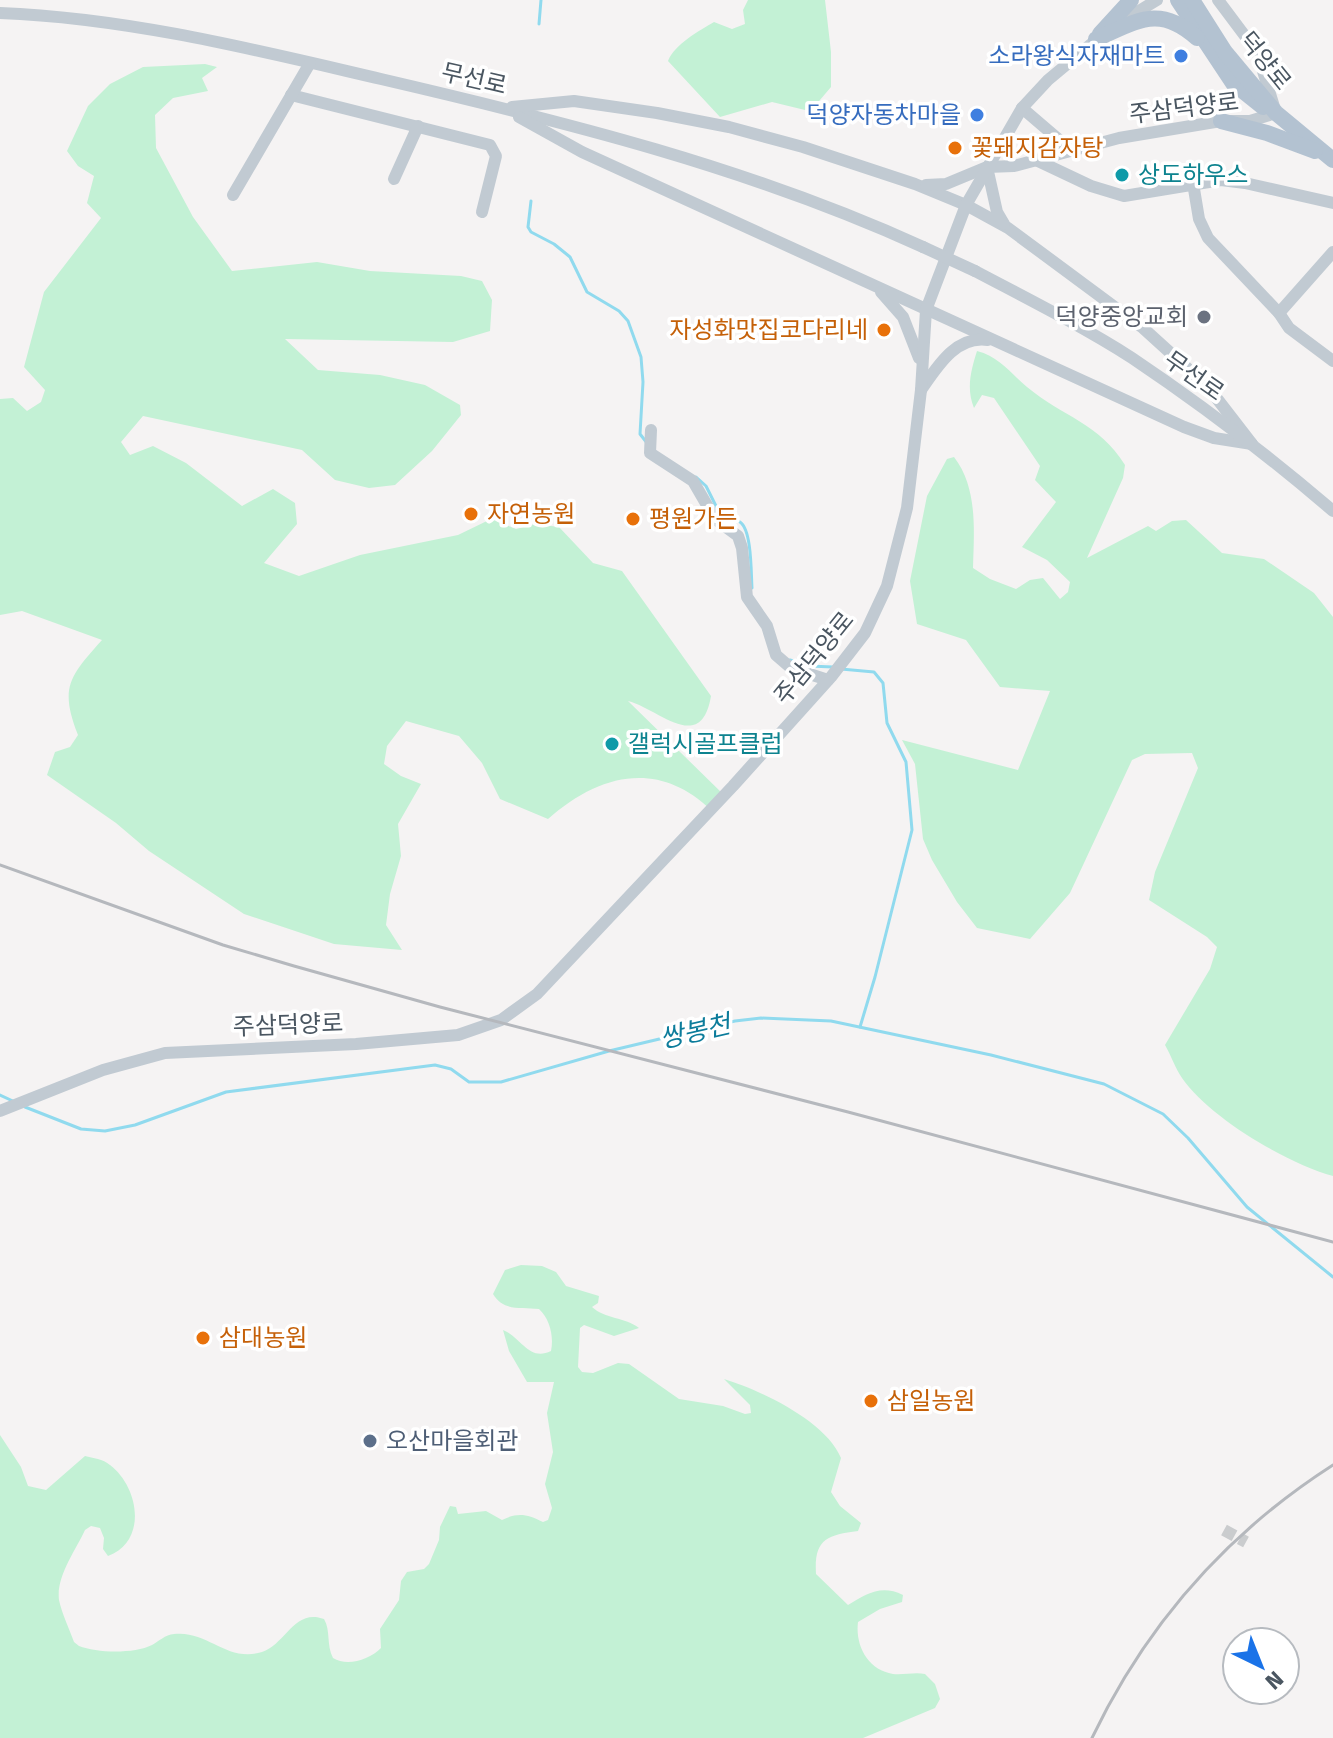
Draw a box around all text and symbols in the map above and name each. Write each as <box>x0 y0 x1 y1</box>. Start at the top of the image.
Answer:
street label: 덕양로 <box>1233 26 1297 96</box>
place label: 소라왕식자재마트 <box>988 42 1165 70</box>
marker: 소라왕식자재마트 <box>1172 47 1190 65</box>
street label: 무선로 <box>439 58 509 100</box>
street label: 주삼덕양로 <box>1128 87 1240 129</box>
place label: 덕양자동차마을 <box>806 101 961 129</box>
marker: 덕양자동차마을 <box>968 106 986 124</box>
place label: 꽃돼지감자탕 <box>971 134 1103 162</box>
marker: 꽃돼지감자탕 <box>946 139 964 157</box>
place label: 상도하우스 <box>1138 161 1248 189</box>
marker: 상도하우스 <box>1113 166 1131 184</box>
place label: 덕양중앙교회 <box>1056 303 1188 331</box>
marker: 덕양중앙교회 <box>1195 308 1213 326</box>
place label: 자성화맛집코다리네 <box>669 316 868 344</box>
marker: 자성화맛집코다리네 <box>875 321 893 339</box>
street label: 무선로 <box>1159 346 1229 406</box>
place label: 자연농원 <box>487 500 575 528</box>
marker: 자연농원 <box>462 505 480 523</box>
place label: 평원가든 <box>649 505 737 533</box>
marker: 평원가든 <box>624 510 642 528</box>
street label: 주삼덕양로 <box>768 606 860 710</box>
place label: 갤럭시골프클럽 <box>628 730 783 758</box>
marker: 갤럭시골프클럽 <box>603 735 621 753</box>
water label: 쌍봉천 <box>657 1008 736 1055</box>
street label: 주삼덕양로 <box>232 1009 344 1041</box>
place label: 삼대농원 <box>219 1324 307 1352</box>
marker: 삼대농원 <box>194 1329 212 1347</box>
place label: 삼일농원 <box>887 1387 975 1415</box>
marker: 삼일농원 <box>862 1392 880 1410</box>
place label: 오산마을회관 <box>386 1427 518 1455</box>
marker: 오산마을회관 <box>361 1432 379 1450</box>
north arrow <box>1221 1626 1301 1706</box>
text: N <box>1260 1665 1289 1695</box>

